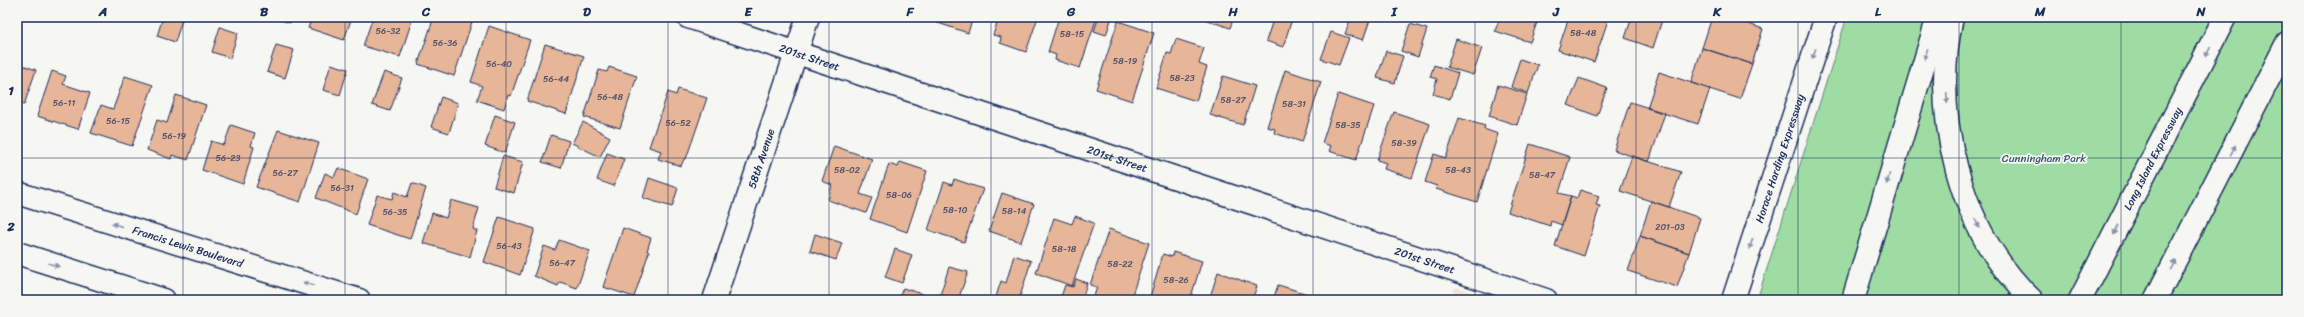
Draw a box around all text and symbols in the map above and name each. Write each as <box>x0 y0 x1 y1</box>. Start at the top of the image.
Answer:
text: A <box>98 0 107 23</box>
text: B <box>260 0 269 23</box>
text: C <box>421 0 431 23</box>
text: D <box>583 0 591 23</box>
text: E <box>744 0 753 23</box>
text: F <box>905 0 914 23</box>
text: G <box>1066 0 1076 23</box>
text: H <box>1227 0 1238 23</box>
text: I <box>1390 0 1398 23</box>
text: J <box>1552 0 1560 23</box>
text: K <box>1712 0 1722 23</box>
text: L <box>1875 0 1882 23</box>
text: M <box>2034 0 2046 23</box>
text: N <box>2195 0 2206 23</box>
house number: 56-32 <box>376 23 400 39</box>
house number: 58-48 <box>1570 25 1597 41</box>
house number: 58-15 <box>1060 26 1085 42</box>
house number: 56-36 <box>433 35 457 51</box>
street label: 201st Street <box>777 39 842 76</box>
one-way arrow <box>2205 46 2211 58</box>
one-way arrow <box>1811 48 1817 60</box>
one-way arrow <box>1923 49 1929 61</box>
house number: 58-19 <box>1113 53 1138 69</box>
house number: 56-40 <box>486 56 512 72</box>
house number: 58-23 <box>1169 70 1195 86</box>
house number: 56-44 <box>543 71 569 87</box>
text: 1 <box>8 79 14 102</box>
house number: 56-48 <box>597 89 623 105</box>
street label: Horace Harding Expressway <box>1750 91 1810 226</box>
house number: 58-27 <box>1220 92 1247 108</box>
one-way arrow <box>1943 92 1950 104</box>
house number: 56-11 <box>53 95 75 111</box>
house number: 58-31 <box>1282 96 1306 112</box>
street label: Long Island Expressway <box>2119 103 2188 214</box>
house number: 56-15 <box>106 113 131 129</box>
house number: 56-52 <box>665 115 691 131</box>
house number: 58-35 <box>1335 117 1361 133</box>
street label: 58th Avenue <box>743 126 780 191</box>
house number: 56-19 <box>162 128 187 144</box>
house number: 58-39 <box>1391 135 1417 151</box>
street label: 201st Street <box>1084 140 1150 178</box>
one-way arrow <box>2230 144 2236 156</box>
park label: Cunningham Park <box>2002 149 2086 168</box>
house number: 56-23 <box>216 150 241 166</box>
house number: 58-02 <box>834 162 860 178</box>
house number: 58-43 <box>1445 162 1471 178</box>
house number: 56-27 <box>272 165 298 181</box>
house number: 58-47 <box>1529 167 1556 183</box>
one-way arrow <box>1885 173 1891 185</box>
house number: 56-31 <box>330 180 354 196</box>
house number: 58-06 <box>886 187 912 203</box>
house number: 58-10 <box>943 202 968 218</box>
house number: 58-14 <box>1002 203 1027 219</box>
house number: 56-35 <box>382 204 408 220</box>
text: 2 <box>6 215 15 238</box>
one-way arrow <box>1974 217 1980 229</box>
house number: 201-03 <box>1655 219 1685 235</box>
street label: Francis Lewis Boulevard <box>130 221 247 274</box>
one-way arrow <box>111 222 123 228</box>
one-way arrow <box>2113 224 2120 236</box>
house number: 56-43 <box>496 238 522 254</box>
one-way arrow <box>1748 238 1754 250</box>
house number: 58-18 <box>1052 241 1077 257</box>
street label: 201st Street <box>1392 242 1458 279</box>
house number: 56-47 <box>549 255 576 271</box>
house number: 58-22 <box>1107 256 1133 272</box>
one-way arrow <box>2170 260 2177 271</box>
one-way arrow <box>48 262 60 268</box>
house number: 58-26 <box>1163 272 1189 288</box>
one-way arrow <box>302 281 314 287</box>

